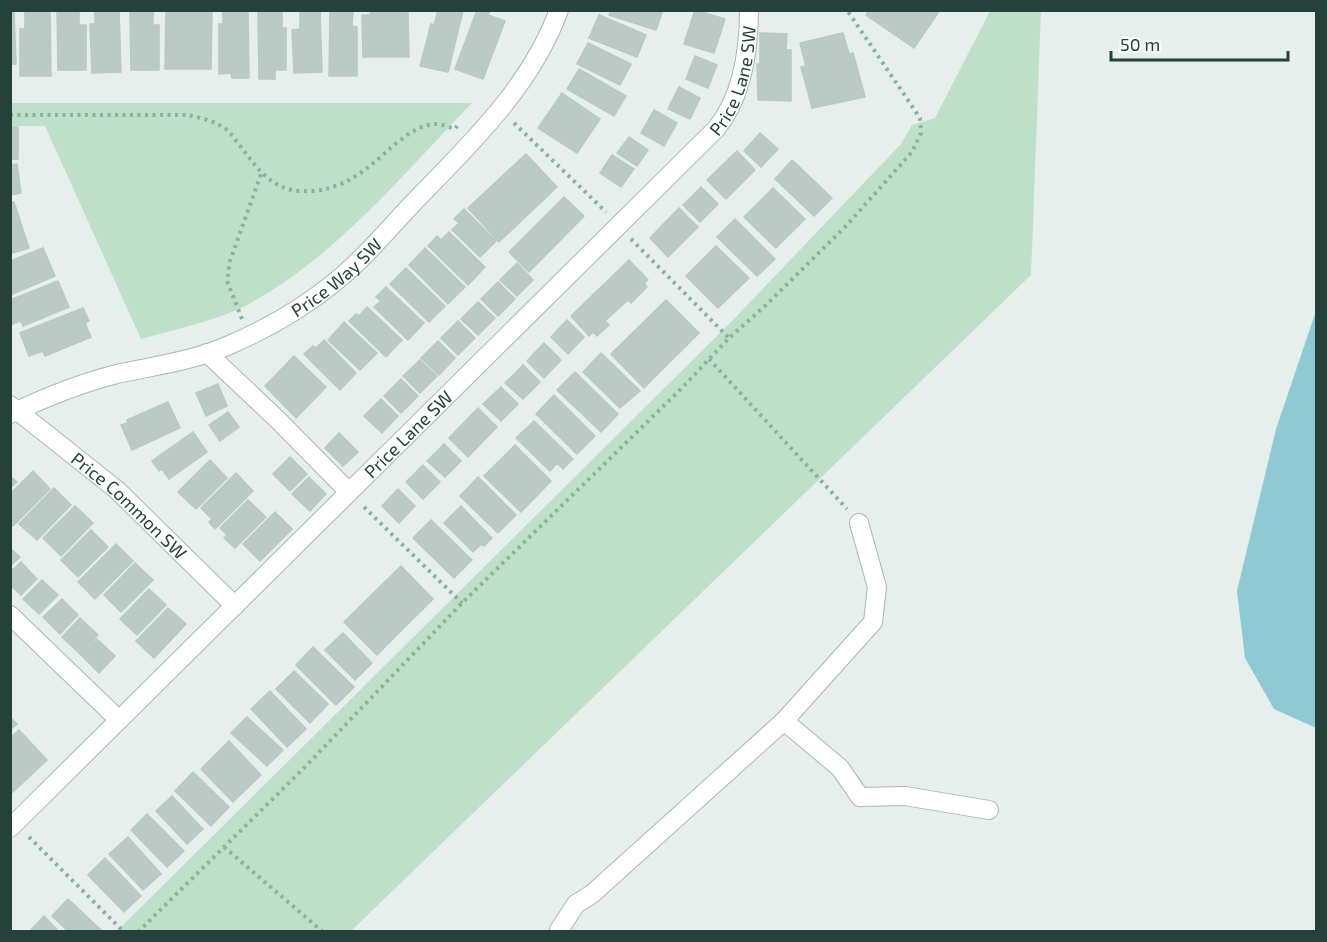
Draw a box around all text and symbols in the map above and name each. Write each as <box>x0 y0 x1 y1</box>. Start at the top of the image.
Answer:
scale bar <box>1111 24 1288 62</box>
street label: Price Lane SW <box>704 25 760 140</box>
text: 50 m <box>1120 33 1160 55</box>
street label: Price Way SW <box>287 233 386 321</box>
street label: Price Lane SW <box>359 386 457 482</box>
street label: Price Common SW <box>67 447 192 564</box>

